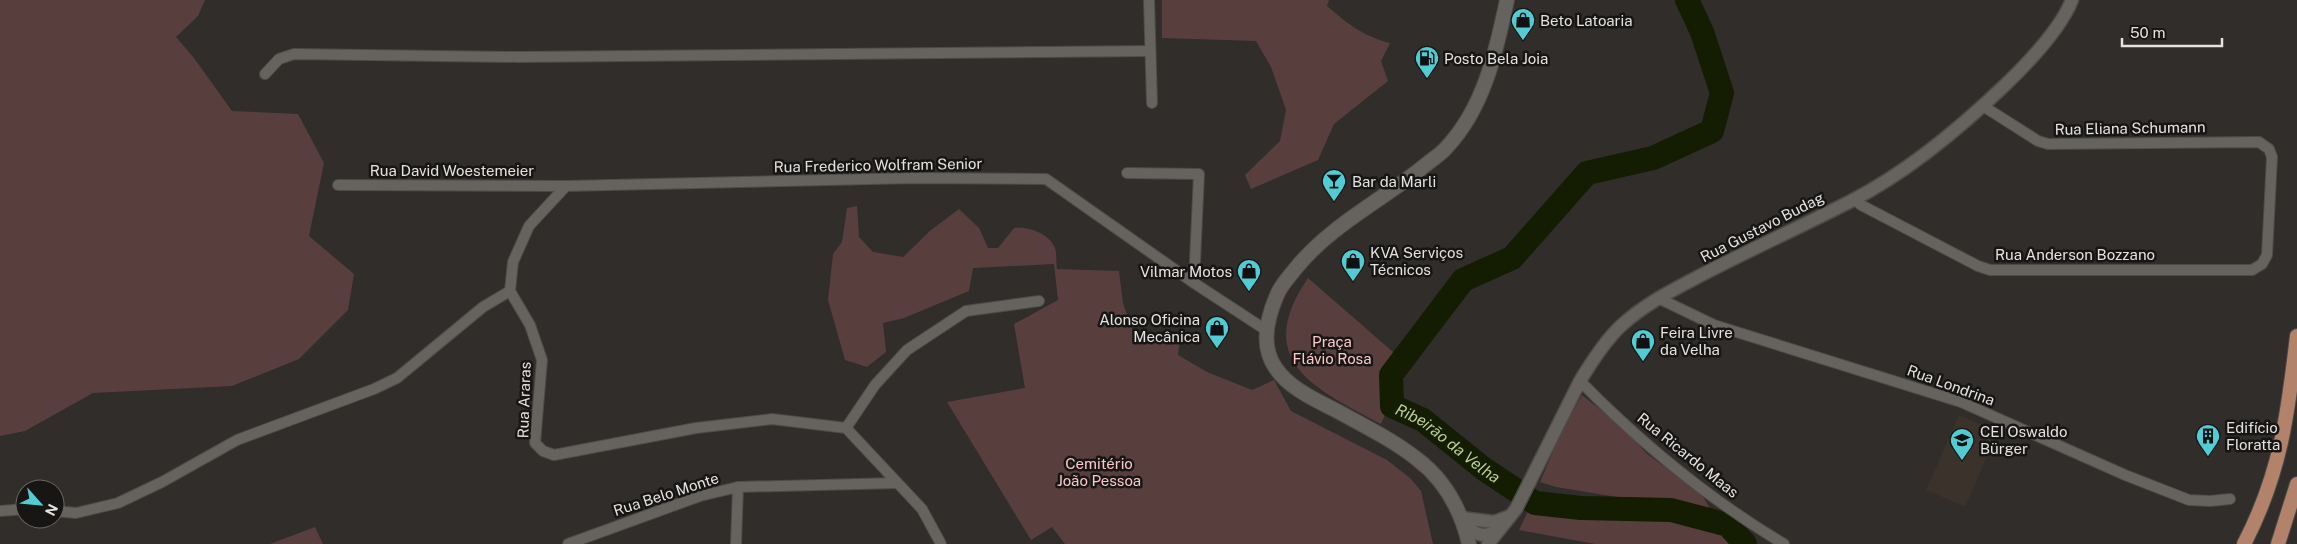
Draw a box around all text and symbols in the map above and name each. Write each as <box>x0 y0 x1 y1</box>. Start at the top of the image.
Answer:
shop icon: Beto Latoaria <box>1510 7 1536 41</box>
place label: Beto Latoaria <box>1540 12 1633 29</box>
scale bar <box>2122 15 2222 47</box>
text: 50 m <box>2130 24 2165 41</box>
fuel station icon: Posto Bela Joia <box>1414 45 1440 79</box>
place label: Posto Bela Joia <box>1444 50 1548 67</box>
street label: Rua Eliana Schumann <box>2054 118 2206 138</box>
street label: Rua Frederico Wolfram Senior <box>774 155 983 175</box>
street label: Rua David Woestemeier <box>370 162 534 179</box>
bar icon: Bar da Marli <box>1321 168 1347 202</box>
place label: Bar da Marli <box>1352 173 1436 190</box>
street label: Rua Gustavo Budag <box>1697 188 1827 266</box>
place label: KVA Serviços Técnicos <box>1370 244 1463 278</box>
street label: Rua Anderson Bozzano <box>1995 246 2155 263</box>
shop icon: KVA Serviços Técnicos <box>1340 248 1366 282</box>
shop icon: Vilmar Motos <box>1236 258 1262 292</box>
place label: Vilmar Motos <box>1140 263 1232 280</box>
place label: Alonso Oficina Mecânica <box>1099 311 1200 345</box>
shop icon: Alonso Oficina Mecânica <box>1204 315 1230 349</box>
place label: Feira Livre da Velha <box>1660 324 1733 358</box>
shop icon: Feira Livre da Velha <box>1630 328 1656 362</box>
park label: Praça Flávio Rosa <box>1293 333 1371 367</box>
street label: Rua Araras <box>514 361 534 439</box>
street label: Rua Londrina <box>1905 361 1997 409</box>
water label: Ribeirão da Velha <box>1393 399 1504 487</box>
street label: Rua Ricardo Maas <box>1634 409 1742 501</box>
place label: Edifício Floratta <box>2226 419 2280 453</box>
place label: CEI Oswaldo Bürger <box>1980 423 2068 457</box>
building icon: Edifício Floratta <box>2195 423 2221 457</box>
school or university icon: CEI Oswaldo Bürger <box>1949 427 1975 461</box>
park label: Cemitério João Pessoa <box>1057 455 1141 489</box>
street label: Rua Belo Monte <box>611 469 721 519</box>
north arrow <box>15 479 65 529</box>
text: N <box>42 501 61 518</box>

